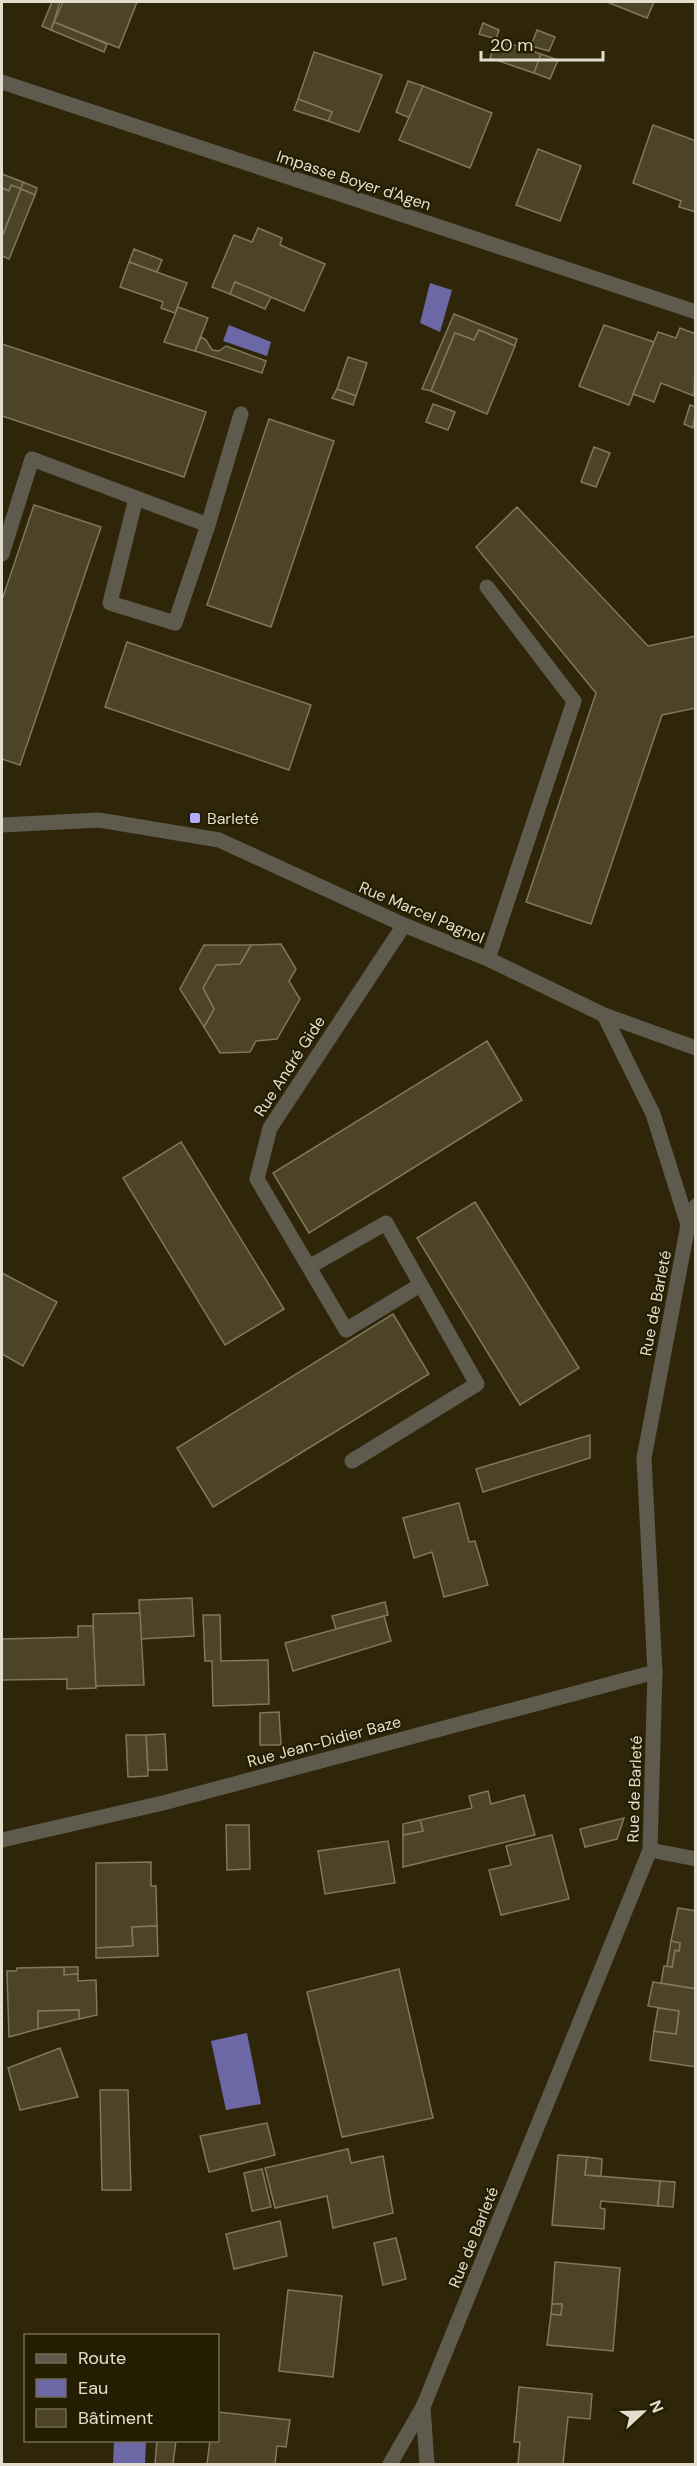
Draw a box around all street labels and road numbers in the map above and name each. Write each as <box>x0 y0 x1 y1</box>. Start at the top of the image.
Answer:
street label: Impasse Boyer d'Agen <box>274 146 434 215</box>
street label: Rue Marcel Pagnol <box>356 876 488 948</box>
street label: Rue André Gide <box>249 1012 330 1121</box>
street label: Rue de Barleté <box>635 1248 676 1358</box>
street label: Rue Jean-Didier Baze <box>245 1711 403 1772</box>
street label: Rue de Barleté <box>622 1735 647 1843</box>
street label: Rue de Barleté <box>444 2184 503 2291</box>

